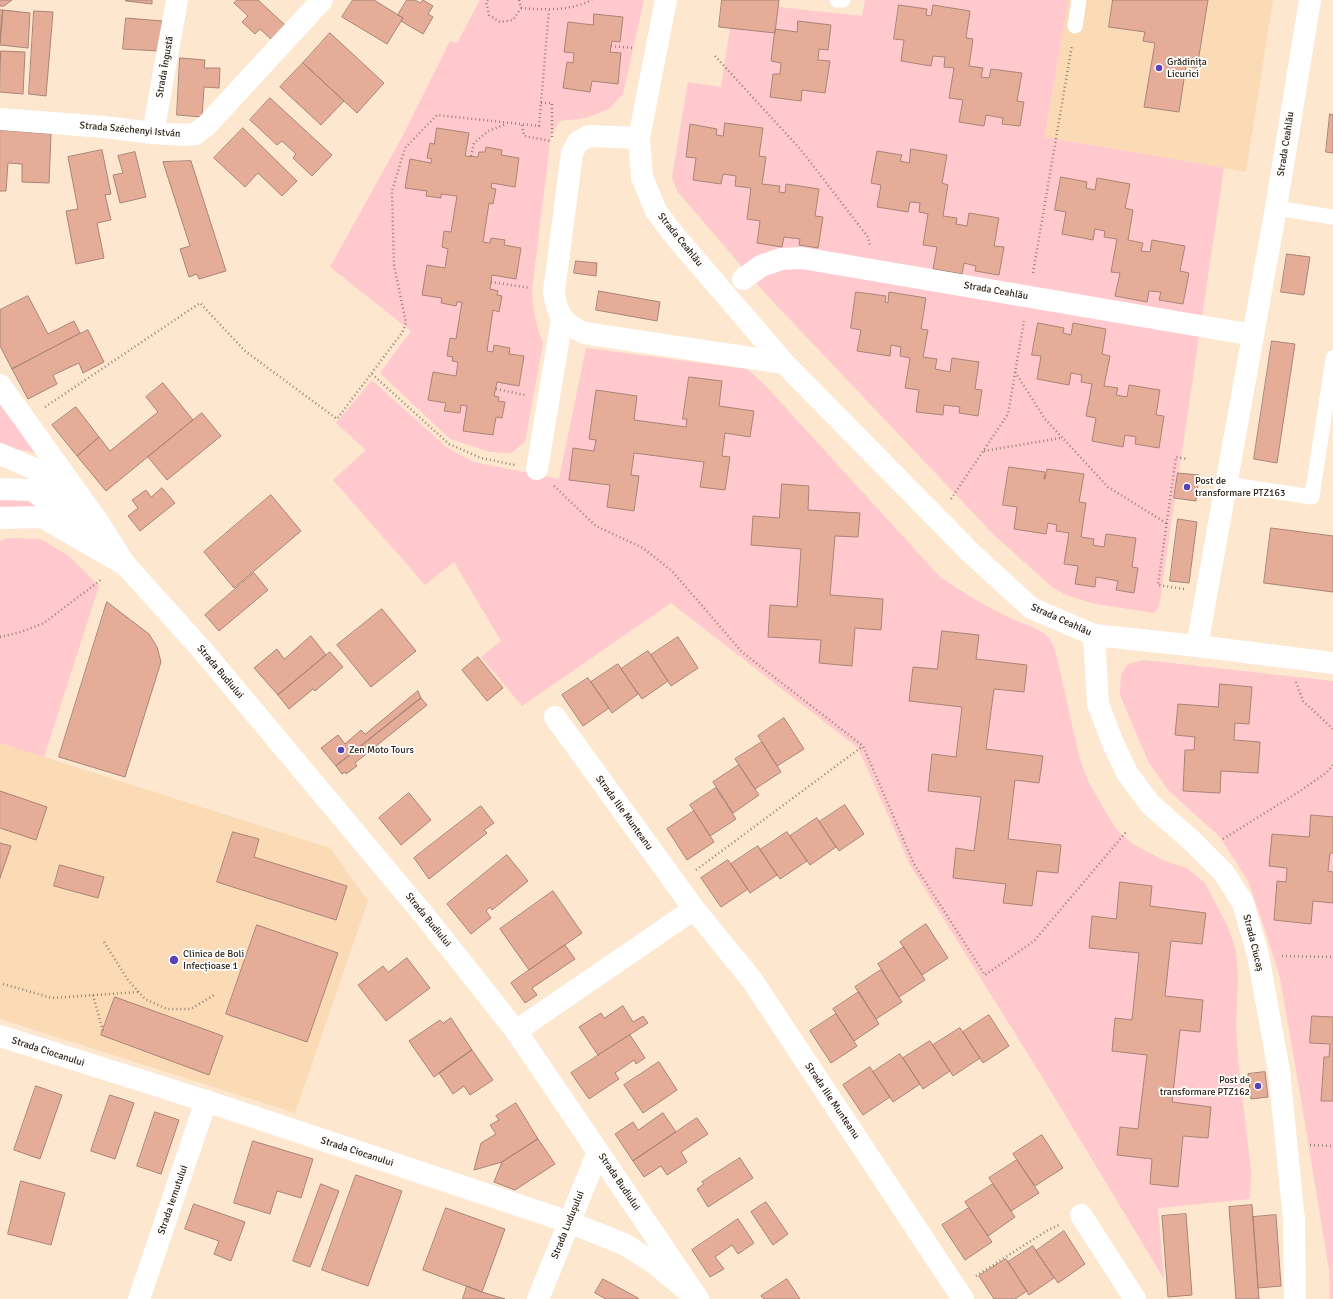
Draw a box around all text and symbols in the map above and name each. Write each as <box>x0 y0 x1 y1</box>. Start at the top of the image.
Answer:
street label: Strada Îngustă <box>154 35 176 99</box>
place label: Grădinița Licurici <box>1167 56 1207 80</box>
marker: Grădinița Licurici <box>1154 63 1164 73</box>
street label: Strada Ceahlău <box>1275 111 1297 177</box>
street label: Strada Széchenyi István <box>79 120 181 140</box>
street label: Strada Ceahlău <box>655 211 705 269</box>
street label: Strada Ceahlău <box>963 279 1029 303</box>
place label: Post de transformare PTZ163 <box>1195 475 1285 498</box>
marker: Post de transformare PTZ163 <box>1182 482 1192 492</box>
street label: Strada Ceahlău <box>1029 601 1093 639</box>
street label: Strada Budiului <box>194 643 246 701</box>
place label: Zen Moto Tours <box>349 744 414 756</box>
marker: Zen Moto Tours <box>336 745 346 755</box>
street label: Strada Ilie Munteanu <box>593 773 655 853</box>
street label: Strada Budiului <box>403 891 453 949</box>
street label: Strada Ciucaș <box>1240 913 1266 973</box>
place label: Clinica de Boli Infecțioase 1 <box>183 948 244 972</box>
marker: Clinica de Boli Infecțioase 1 <box>168 954 180 966</box>
street label: Strada Ciocanului <box>10 1035 86 1069</box>
street label: Strada Ilie Munteanu <box>802 1061 862 1141</box>
place label: Post de transformare PTZ162 <box>1160 1074 1250 1098</box>
marker: Post de transformare PTZ162 <box>1253 1081 1263 1091</box>
street label: Strada Ciocanului <box>319 1135 395 1169</box>
street label: Strada Budiului <box>596 1151 642 1213</box>
street label: Strada Iernutului <box>155 1164 191 1236</box>
street label: Strada Ludușului <box>549 1189 587 1261</box>

